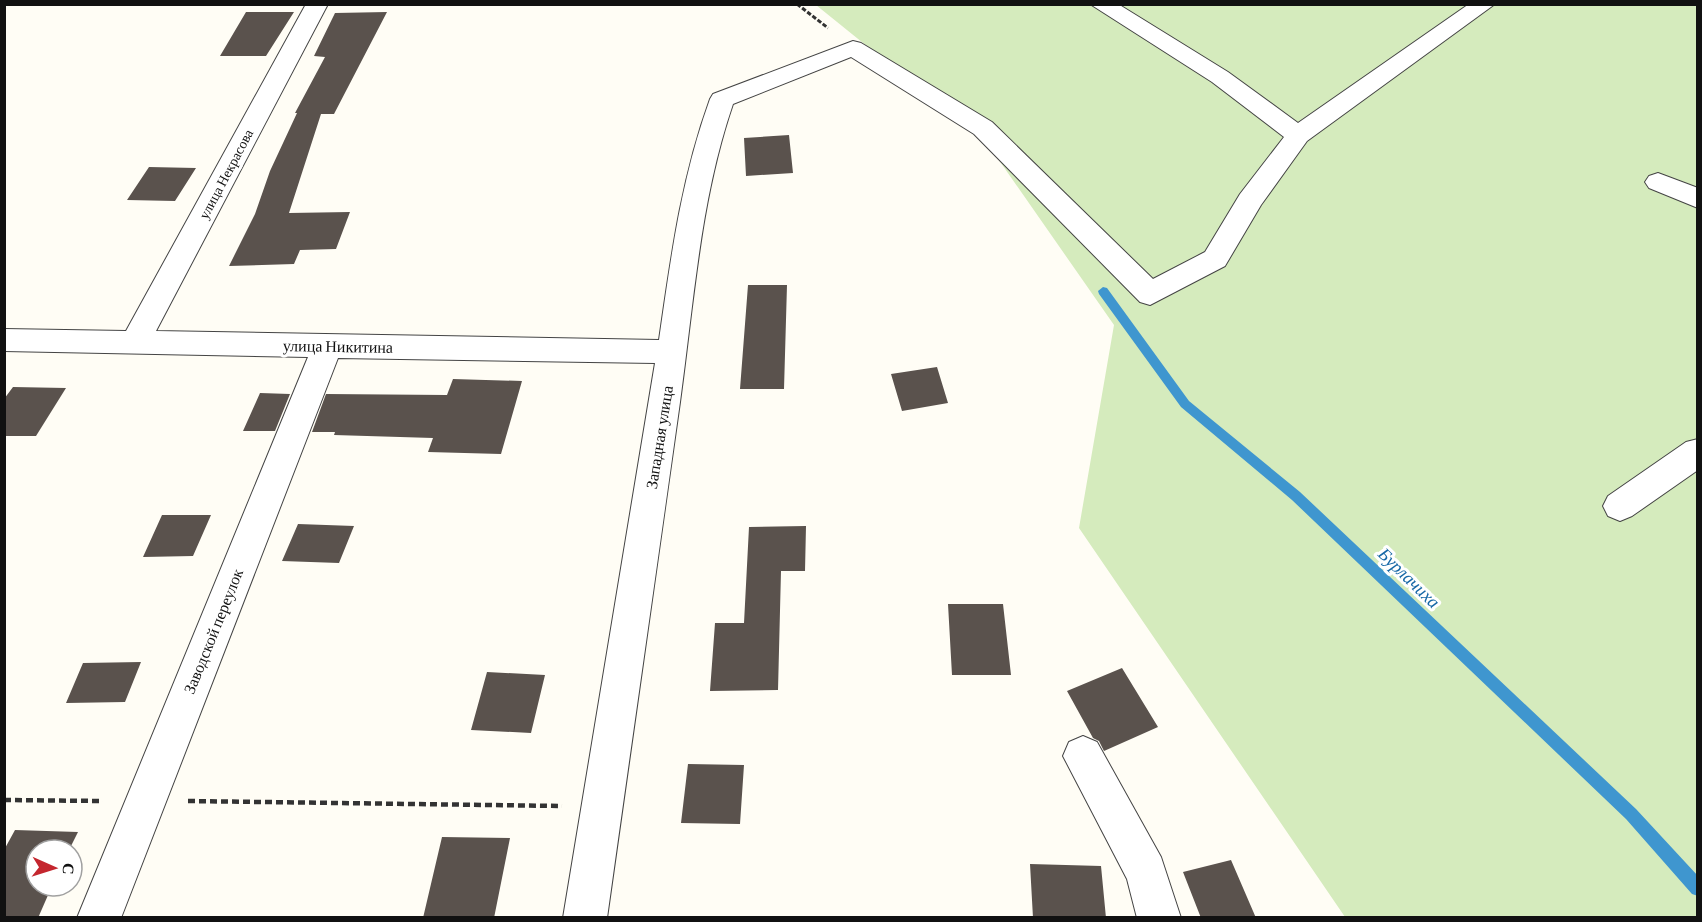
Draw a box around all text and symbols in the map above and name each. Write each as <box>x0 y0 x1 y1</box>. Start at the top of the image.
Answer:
street label: улица Некрасова <box>196 126 257 222</box>
street label: улица Никитина <box>283 337 393 357</box>
street label: Западная улица <box>643 384 677 490</box>
water label: Бурлачиха <box>1373 543 1444 612</box>
street label: Заводской переулок <box>181 566 247 697</box>
north arrow <box>24 838 84 898</box>
text: С <box>60 863 77 875</box>

